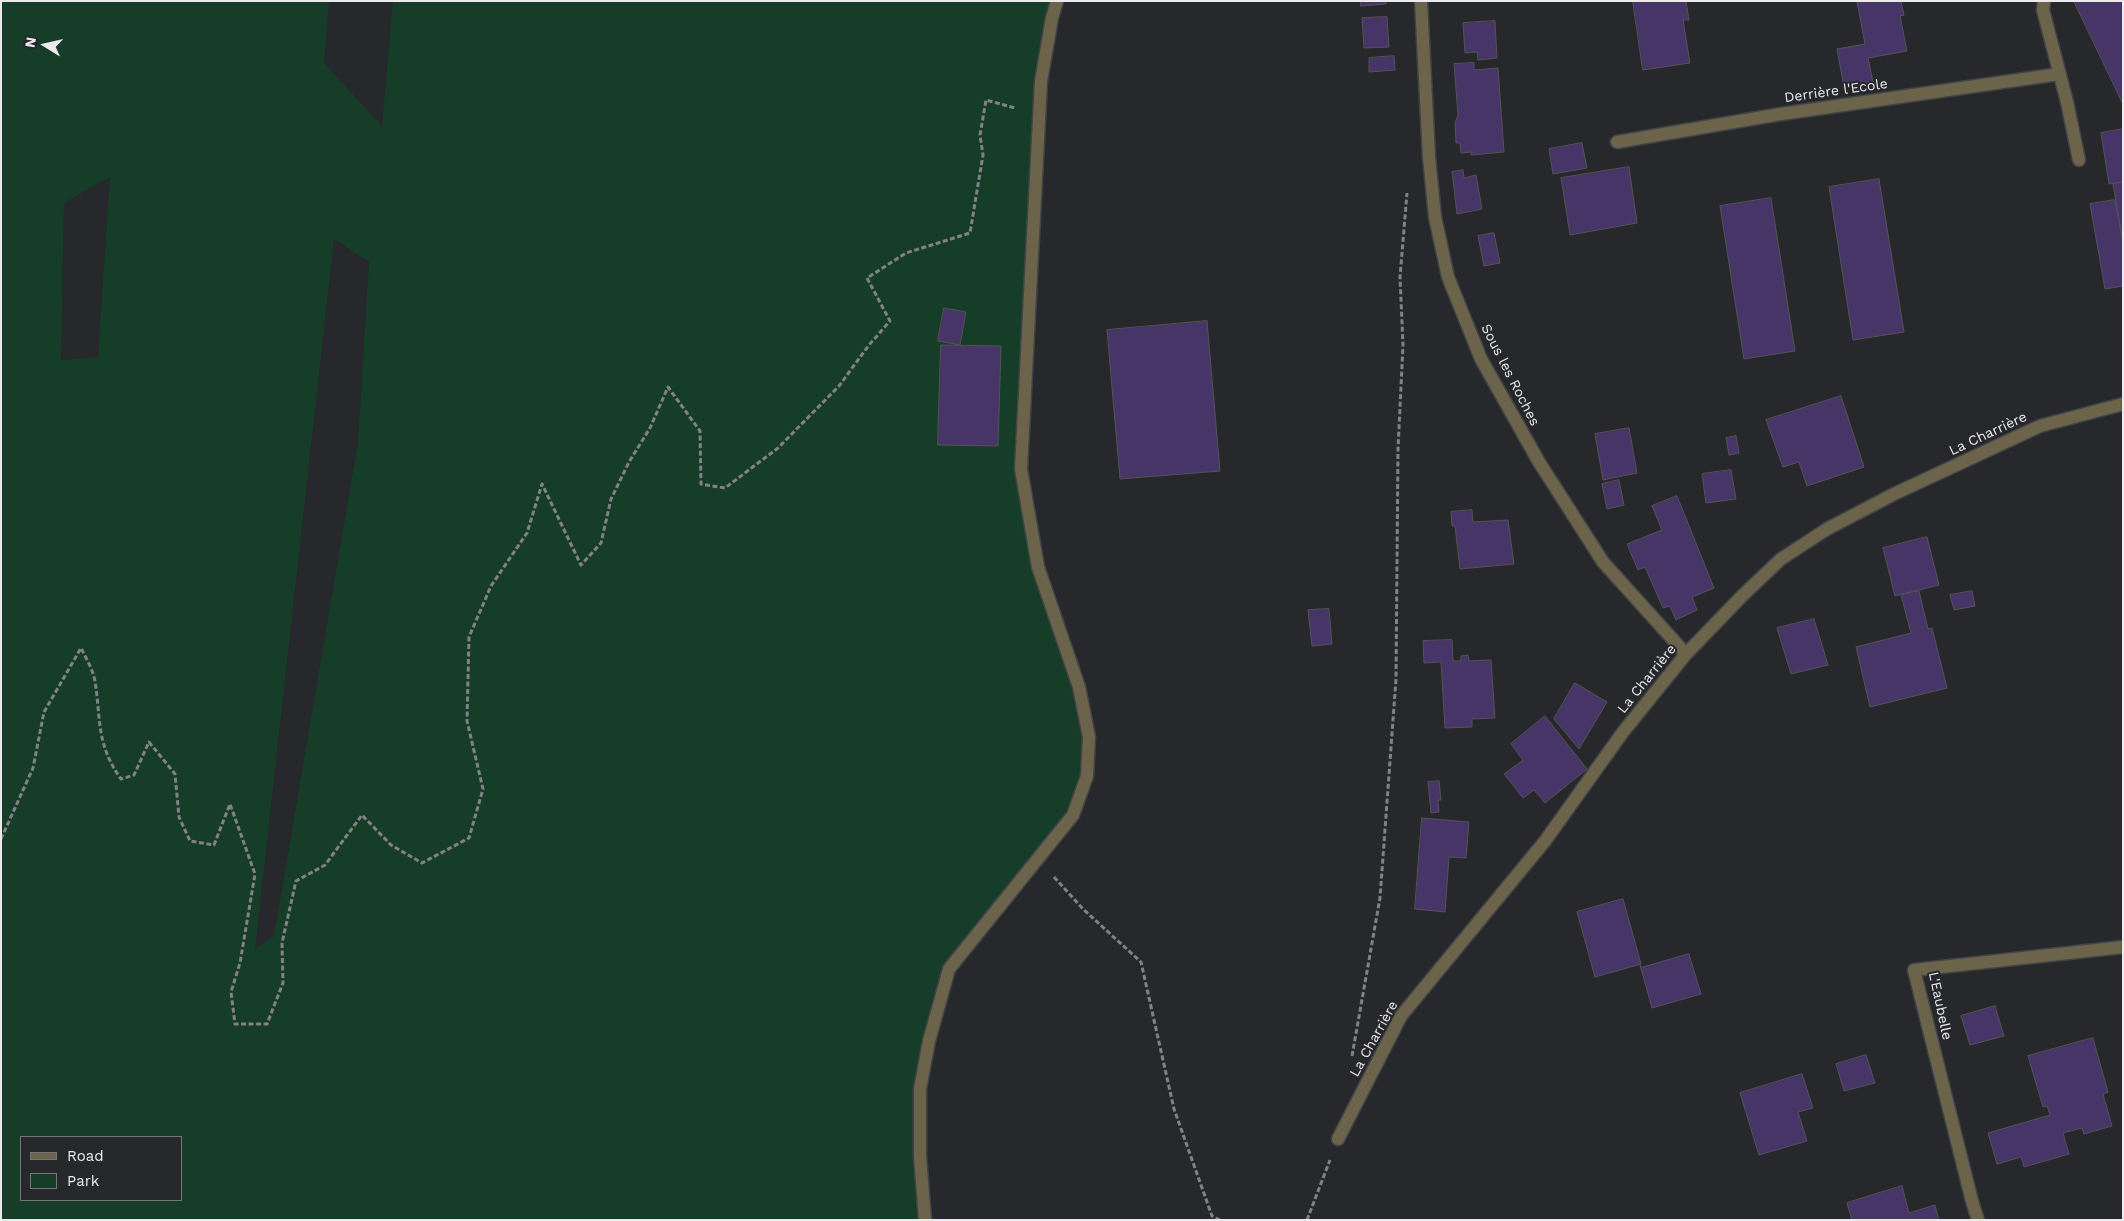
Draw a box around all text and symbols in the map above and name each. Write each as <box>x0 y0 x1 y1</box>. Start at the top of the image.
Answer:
north arrow <box>20 20 70 70</box>
text: N <box>21 36 39 49</box>
street label: Derrière l'Ecole <box>1783 75 1889 107</box>
street label: Sous les Roches <box>1477 321 1543 429</box>
street label: La Charrière <box>1946 409 2030 459</box>
street label: La Charrière <box>1614 641 1680 717</box>
street label: L'Eaubelle <box>1925 971 1955 1041</box>
street label: La Charrière <box>1346 998 1402 1080</box>
legend <box>20 1136 182 1201</box>
text: Road <box>67 1147 104 1165</box>
text: Park <box>67 1172 99 1190</box>

